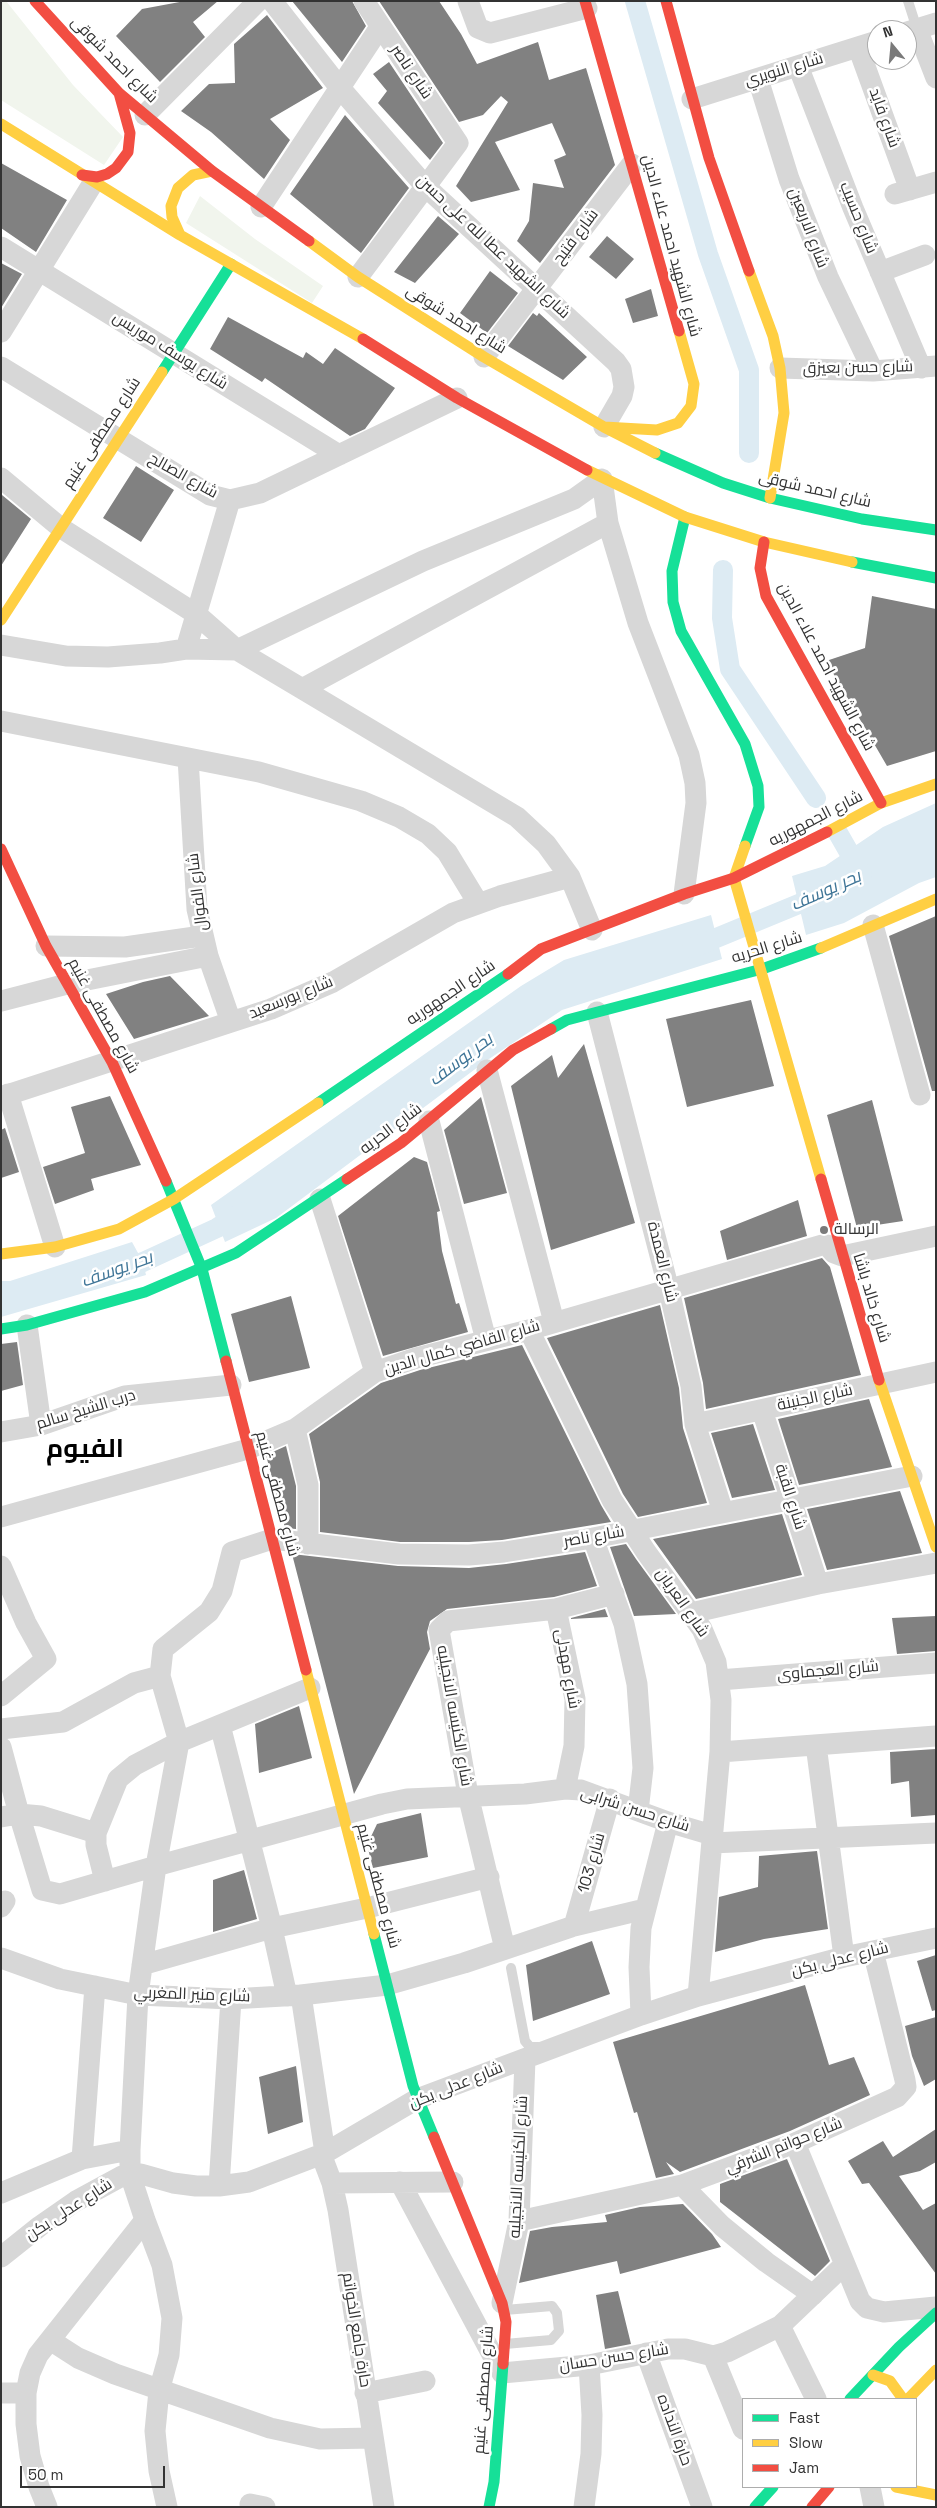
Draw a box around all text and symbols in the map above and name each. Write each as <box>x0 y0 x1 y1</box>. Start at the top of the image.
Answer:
street label: شارع احمد شوقى <box>67 13 161 107</box>
north arrow <box>867 20 917 70</box>
text: N <box>881 22 895 42</box>
street label: شارع ناصر <box>386 41 436 103</box>
street label: شارع النويري <box>742 49 826 91</box>
street label: شارع فايد <box>864 85 904 151</box>
street label: شارع الشهيد احمد علاء الدين <box>637 153 705 339</box>
street label: شارع الشهيد عطا لله على حسن <box>412 171 574 323</box>
street label: شارع حسيب <box>835 179 881 257</box>
street label: شارع الاربعين <box>784 185 832 271</box>
street label: شارع فتيح <box>549 206 603 268</box>
street label: شارع احمد شوقى <box>402 281 510 359</box>
street label: شارع يوسف موريس <box>109 308 231 394</box>
street label: شارع حسن بعيزق <box>803 357 913 379</box>
street label: شارع مصطفى غنيم <box>59 374 145 492</box>
street label: شارع الصالح <box>145 449 221 503</box>
street label: شارع احمد شوقى <box>757 468 873 512</box>
street label: شارع الشهيد احمد علاء الدين <box>773 580 879 754</box>
street label: شارع الجمهوريه <box>766 787 866 851</box>
street label: شارع الفوال <box>184 852 212 932</box>
water label: بحر يوسف <box>787 866 865 916</box>
street label: شارع الحريه <box>729 928 805 968</box>
street label: شارع مصطفى غنيم <box>63 955 143 1077</box>
street label: شارع الجمهوريه <box>403 956 499 1030</box>
street label: شارع بورسعيد <box>246 972 336 1024</box>
water label: بحر يوسف <box>425 1029 497 1091</box>
street label: شارع الحريه <box>356 1099 426 1159</box>
street label: شارع العمدة <box>643 1220 681 1304</box>
place label: الرسالة <box>834 1220 879 1240</box>
marker: الرسالة <box>818 1224 830 1236</box>
water label: بحر يوسف <box>78 1247 156 1293</box>
street label: شارع خالد باشا <box>848 1251 894 1345</box>
street label: شارع القاضي كمال الدين <box>382 1317 542 1379</box>
street label: شارع الجنينة <box>775 1381 855 1415</box>
street label: درب الشيخ سالم <box>34 1386 138 1434</box>
street label: شارع مصطفى غنيم <box>251 1429 303 1559</box>
district label: الفيوم <box>46 1434 124 1466</box>
street label: شارع القبة <box>770 1462 810 1532</box>
street label: شارع ناصر <box>562 1522 626 1552</box>
street label: شارع العريان <box>651 1565 713 1641</box>
street label: شارع مهدلى <box>551 1628 583 1710</box>
street label: شارع الكنيسه الانجيليه <box>432 1644 476 1788</box>
street label: شارع العجماوى <box>776 1657 880 1685</box>
street label: شارع حسن شرابى <box>578 1783 692 1837</box>
street label: شارع مصطفى غنيم <box>352 1821 404 1951</box>
street label: شارع 103 <box>574 1831 610 1895</box>
street label: شارع عدلى يكن <box>789 1939 891 1981</box>
street label: شارع منير المغربي <box>133 1983 251 2007</box>
street label: شارع عدلى يكن <box>406 2058 506 2114</box>
street label: شارع الكنيسه الانجيليه <box>506 2095 532 2239</box>
street label: شارع حواتم الشرفي <box>723 2114 845 2178</box>
street label: شارع عدلى يكن <box>22 2175 116 2245</box>
street label: حارة جامع الخواتم <box>337 2271 375 2389</box>
street label: شارع مصطفى غنيم <box>470 2325 498 2455</box>
street label: شارع حسن حسان <box>558 2340 670 2376</box>
street label: حارة النداده <box>652 2392 696 2468</box>
legend <box>742 2398 917 2488</box>
text: Fast <box>789 2408 820 2427</box>
text: Slow <box>789 2433 823 2452</box>
scale bar <box>22 2456 168 2488</box>
text: Jam <box>789 2458 819 2477</box>
text: 50 m <box>28 2465 63 2484</box>

